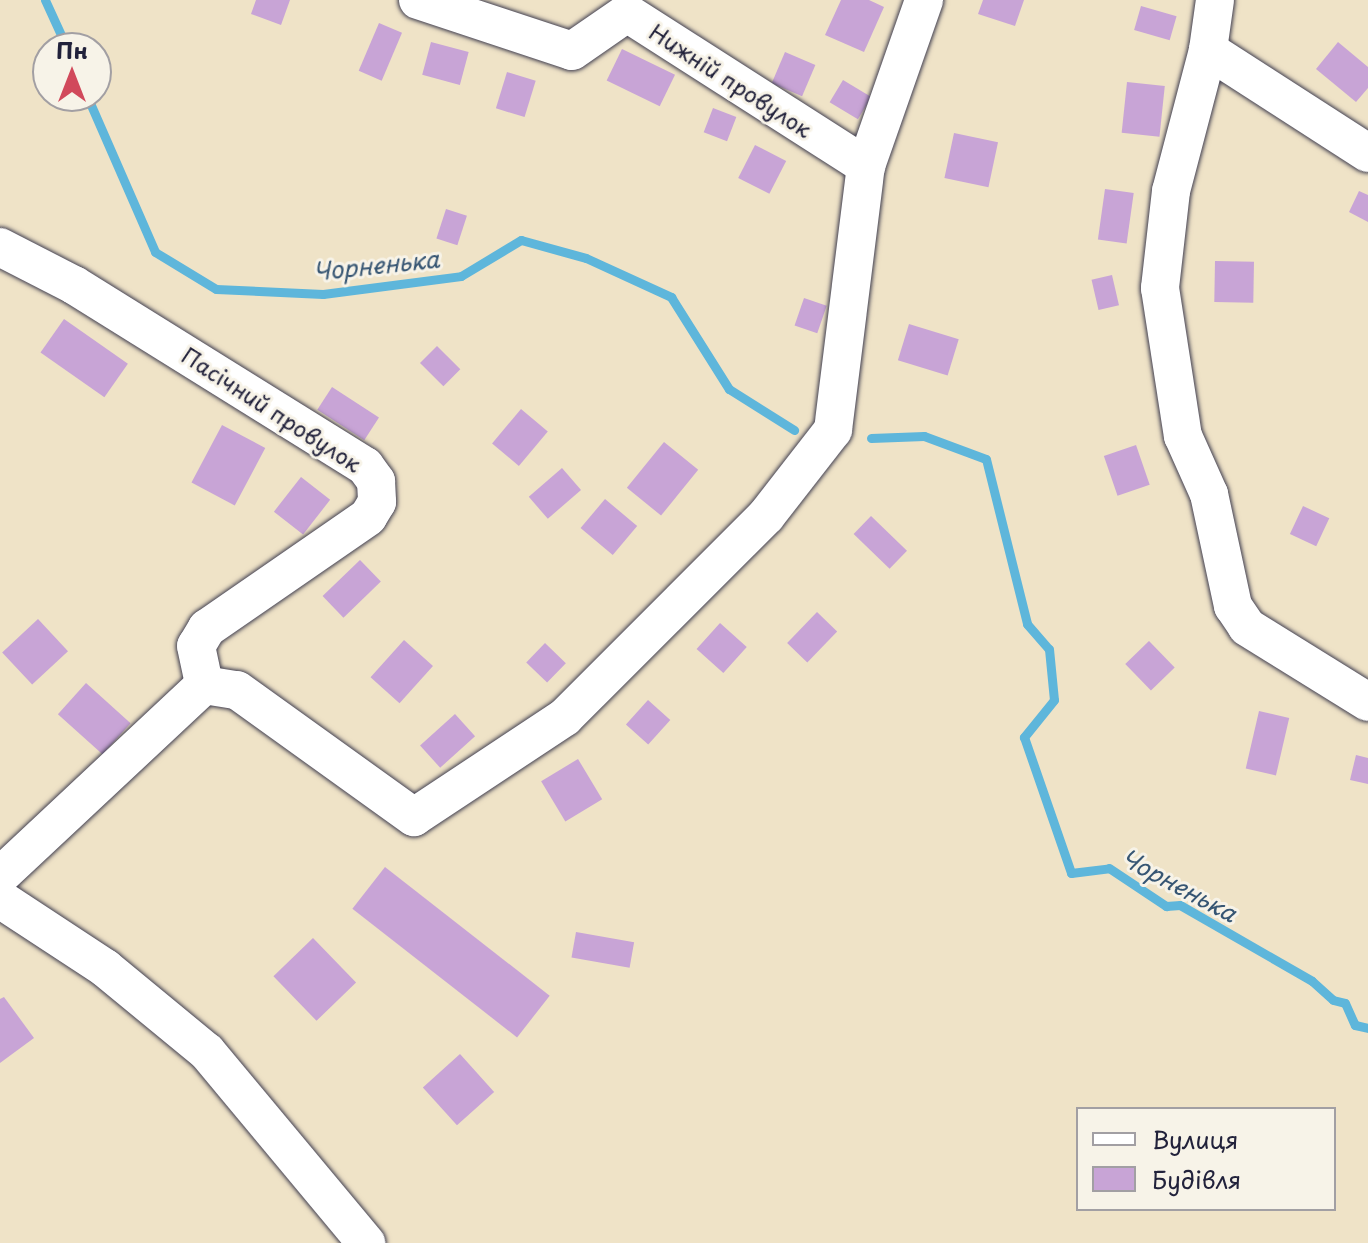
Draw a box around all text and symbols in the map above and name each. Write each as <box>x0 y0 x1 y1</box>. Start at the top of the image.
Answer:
street label: Нижній провулок <box>645 18 817 142</box>
north arrow <box>32 32 112 112</box>
text: Пн <box>56 33 88 66</box>
water label: Чорненька <box>311 244 441 286</box>
street label: Пасічний провулок <box>178 341 366 477</box>
water label: Чорненька <box>1116 843 1242 927</box>
legend <box>1076 1107 1336 1211</box>
text: Вулиця <box>1152 1121 1238 1157</box>
text: Будівля <box>1152 1161 1241 1197</box>

